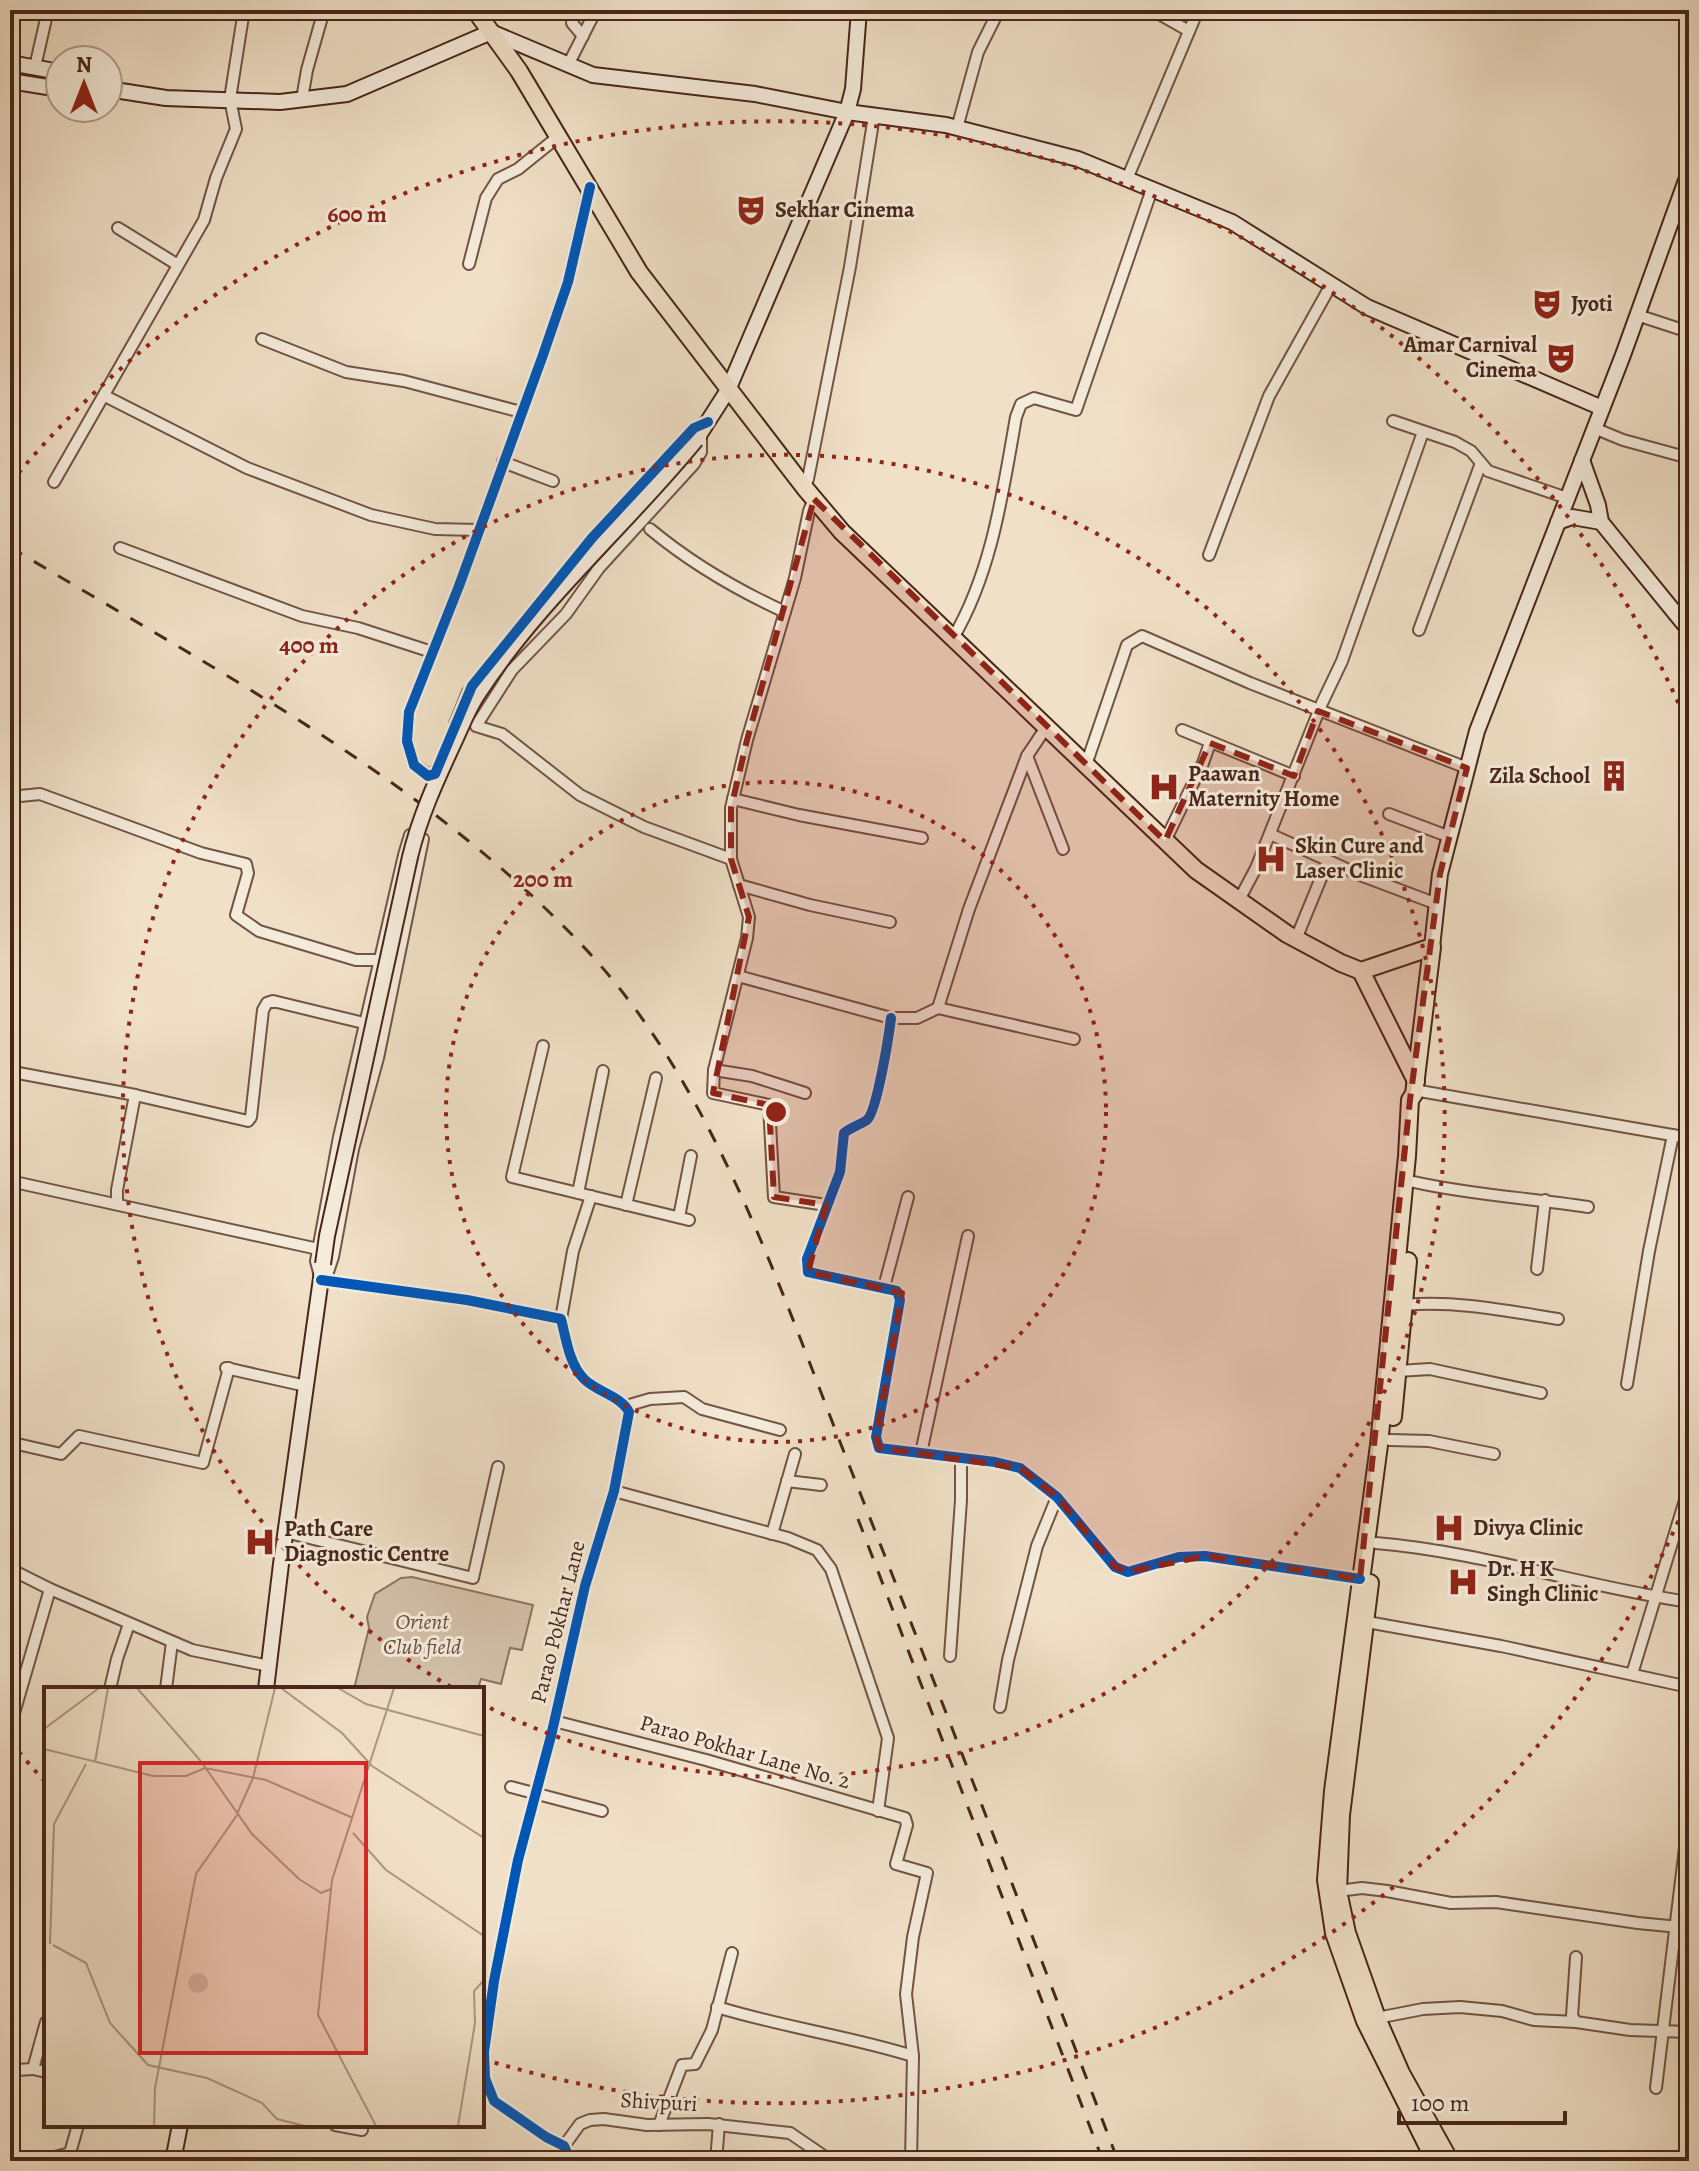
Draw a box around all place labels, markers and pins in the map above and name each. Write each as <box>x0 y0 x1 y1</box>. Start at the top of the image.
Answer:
theatre icon: Sekhar Cinema <box>734 193 768 227</box>
place label: Sekhar Cinema <box>775 195 915 225</box>
theatre icon: Jyoti <box>1530 287 1564 321</box>
place label: Jyoti <box>1571 289 1613 319</box>
place label: Amar Carnival Cinema <box>1402 330 1537 385</box>
theatre icon: Amar Carnival Cinema <box>1544 341 1578 375</box>
place label: Paawan Maternity Home <box>1188 759 1340 814</box>
building icon: Zila School <box>1597 759 1631 793</box>
place label: Zila School <box>1489 761 1590 791</box>
hospital icon: Paawan Maternity Home <box>1147 770 1181 804</box>
place label: Skin Cure and Laser Clinic <box>1295 831 1424 886</box>
hospital icon: Skin Cure and Laser Clinic <box>1254 842 1288 876</box>
centre of rings <box>762 1098 790 1126</box>
hospital icon: Divya Clinic <box>1432 1511 1466 1545</box>
place label: Divya Clinic <box>1473 1513 1583 1543</box>
place label: Path Care Diagnostic Centre <box>284 1514 449 1569</box>
hospital icon: Path Care Diagnostic Centre <box>243 1525 277 1559</box>
place label: Dr. H K Singh Clinic <box>1487 1554 1599 1609</box>
hospital icon: Dr. H K Singh Clinic <box>1446 1565 1480 1599</box>

